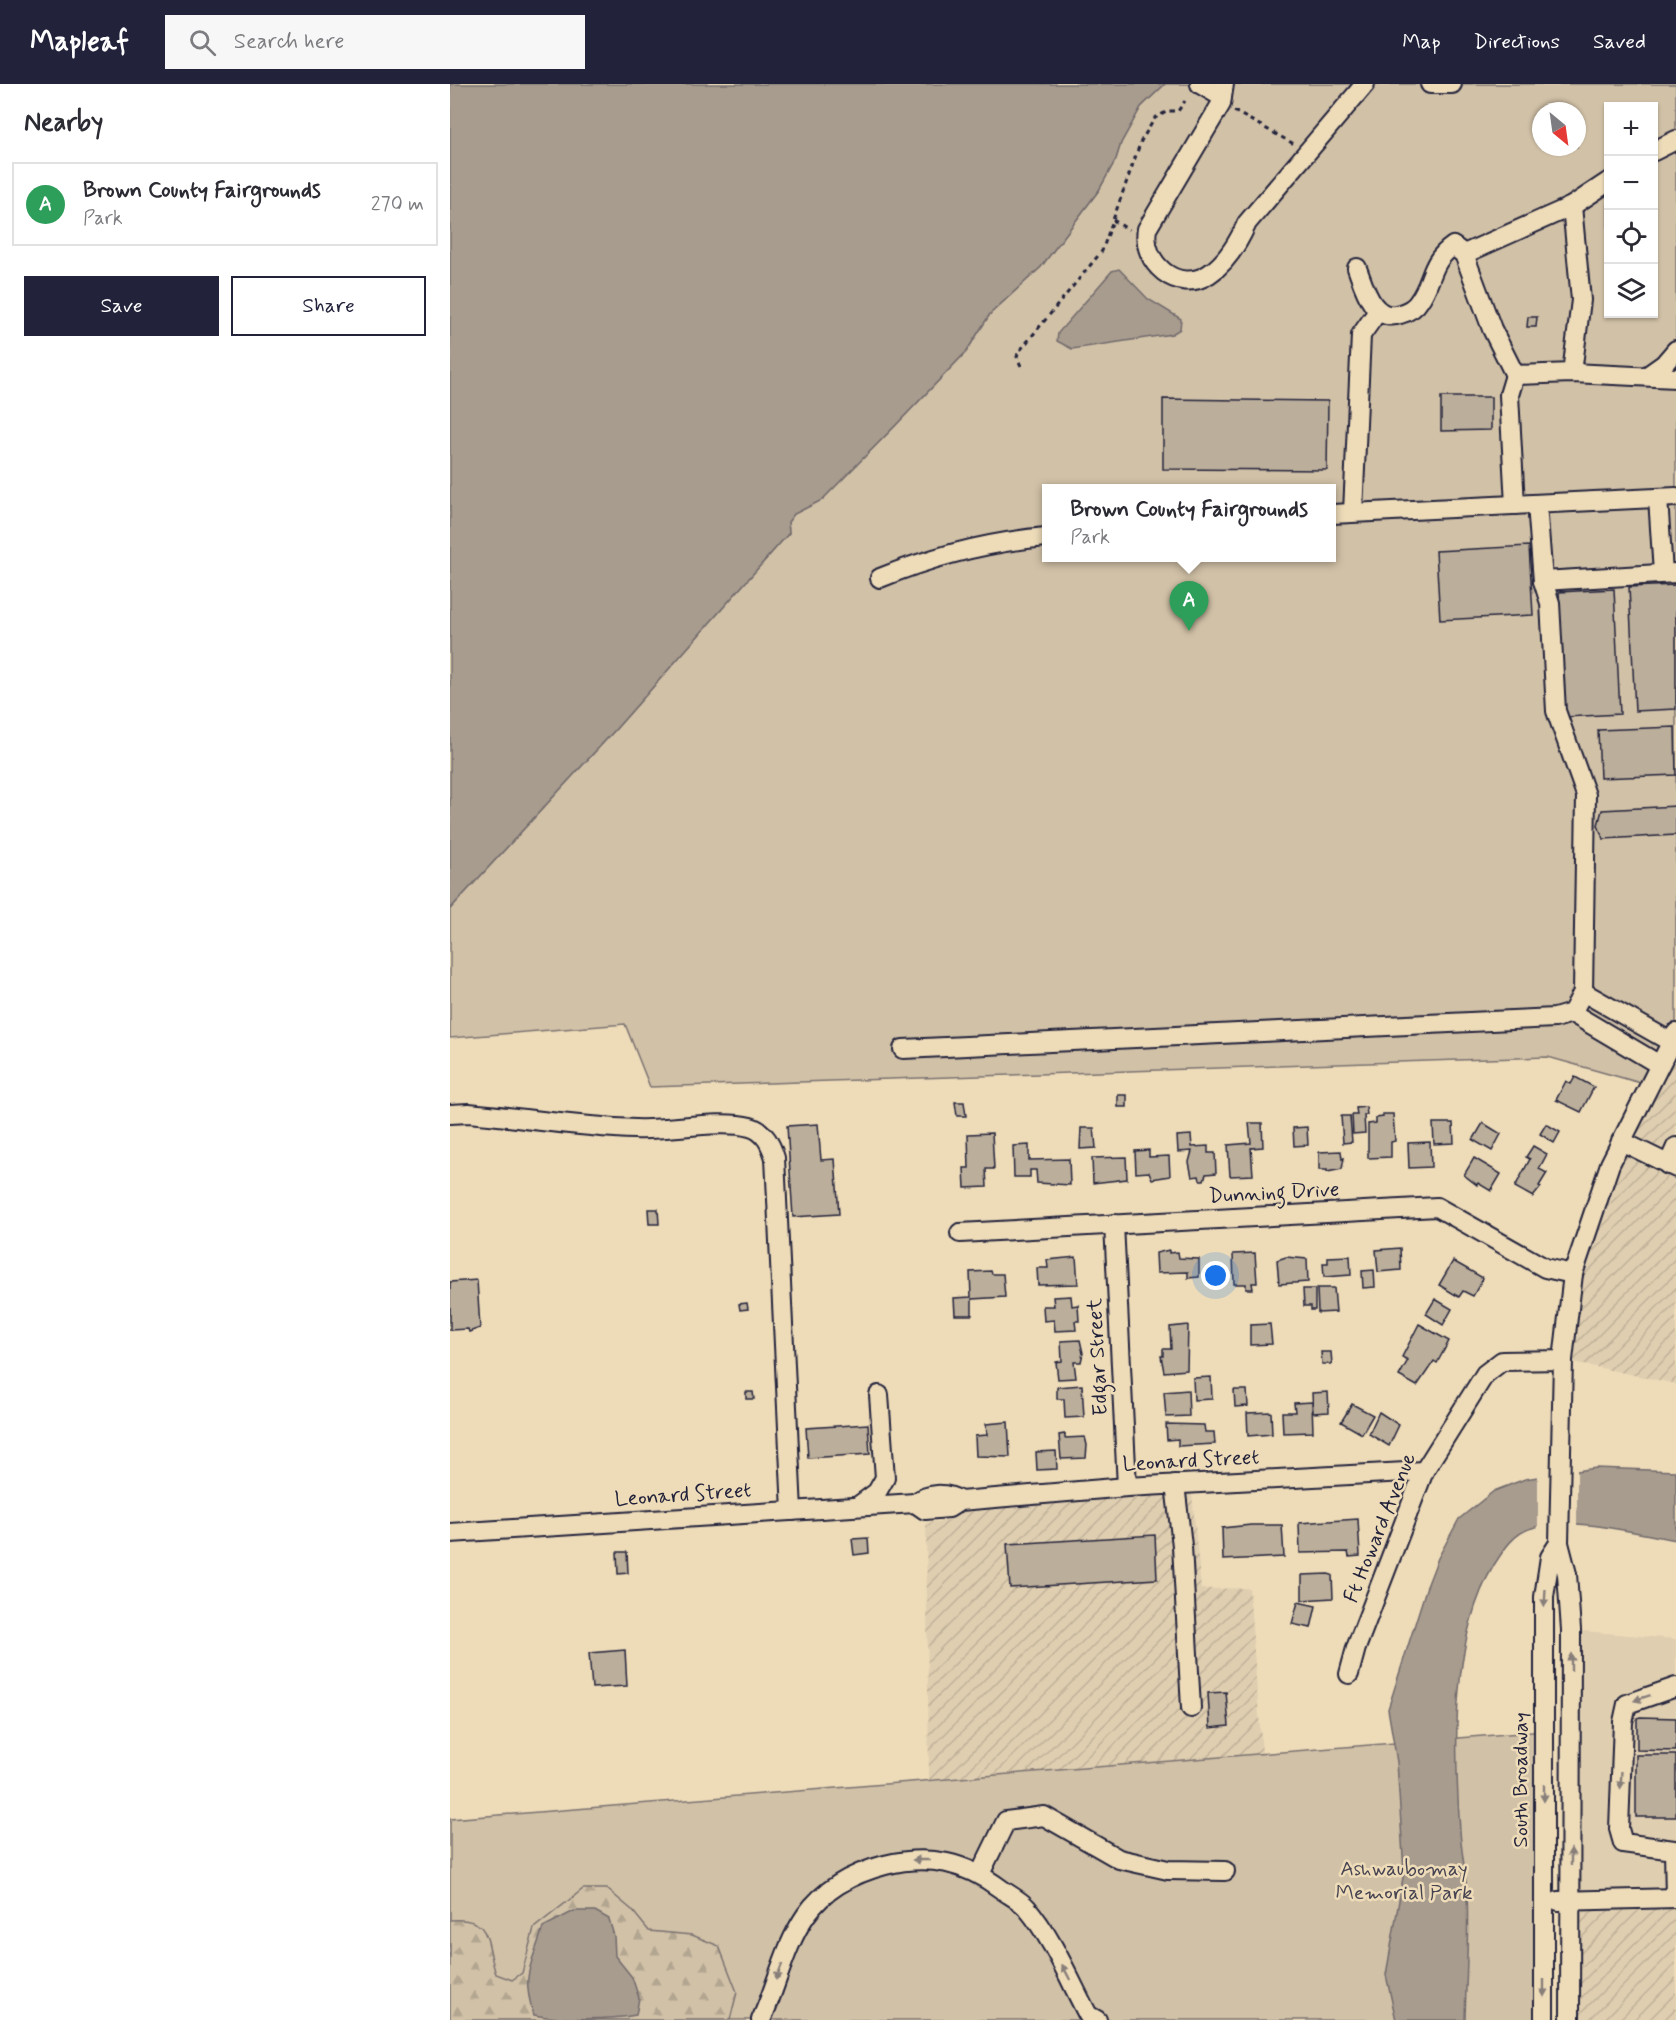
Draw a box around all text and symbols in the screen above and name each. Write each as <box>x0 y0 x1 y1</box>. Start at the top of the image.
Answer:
search box <box>165 15 585 69</box>
text: Mapleaf <box>30 24 129 61</box>
icon: search <box>186 26 219 59</box>
text: Search here <box>234 28 344 56</box>
text: Map <box>1402 28 1441 56</box>
text: Directions <box>1474 28 1560 56</box>
text: Saved <box>1593 28 1646 56</box>
north arrow <box>1532 102 1586 156</box>
map controls <box>1604 102 1658 318</box>
button: + <box>1604 102 1658 156</box>
text: Nearby <box>24 106 103 140</box>
button: − <box>1604 156 1658 210</box>
text: Brown County Fairgrounds <box>83 177 321 205</box>
text: A <box>39 191 52 218</box>
text: 270 m <box>371 191 424 218</box>
text: Park <box>83 205 123 232</box>
button: locate <box>1604 210 1658 264</box>
button: layers <box>1604 264 1658 318</box>
button: Save <box>24 276 219 336</box>
button: Share <box>231 276 426 336</box>
popup <box>1042 484 1336 562</box>
text: Brown County Fairgrounds <box>1070 496 1308 524</box>
text: Park <box>1070 524 1110 551</box>
pin: A <box>1170 582 1208 631</box>
street label: Dunning Drive <box>1208 1176 1340 1212</box>
your location <box>1201 1261 1230 1290</box>
street label: Edgar Street <box>1081 1297 1117 1416</box>
street label: Leonard Street <box>1122 1443 1260 1479</box>
street label: Ft Howard Avenue <box>1337 1449 1423 1607</box>
street label: Leonard Street <box>614 1476 752 1514</box>
one-way arrow <box>1540 1589 1549 1608</box>
one-way arrow <box>1566 1652 1576 1671</box>
one-way arrow <box>1633 1693 1651 1703</box>
street label: South Broadway <box>1507 1712 1535 1848</box>
one-way arrow <box>1616 1770 1625 1789</box>
one-way arrow <box>1539 1784 1549 1803</box>
one-way arrow <box>1566 1847 1576 1866</box>
one-way arrow <box>911 1855 930 1865</box>
park label: Ashwaubomay Memorial Park <box>1335 1855 1473 1907</box>
one-way arrow <box>774 1964 784 1982</box>
one-way arrow <box>1061 1964 1070 1981</box>
one-way arrow <box>1539 1979 1549 1998</box>

